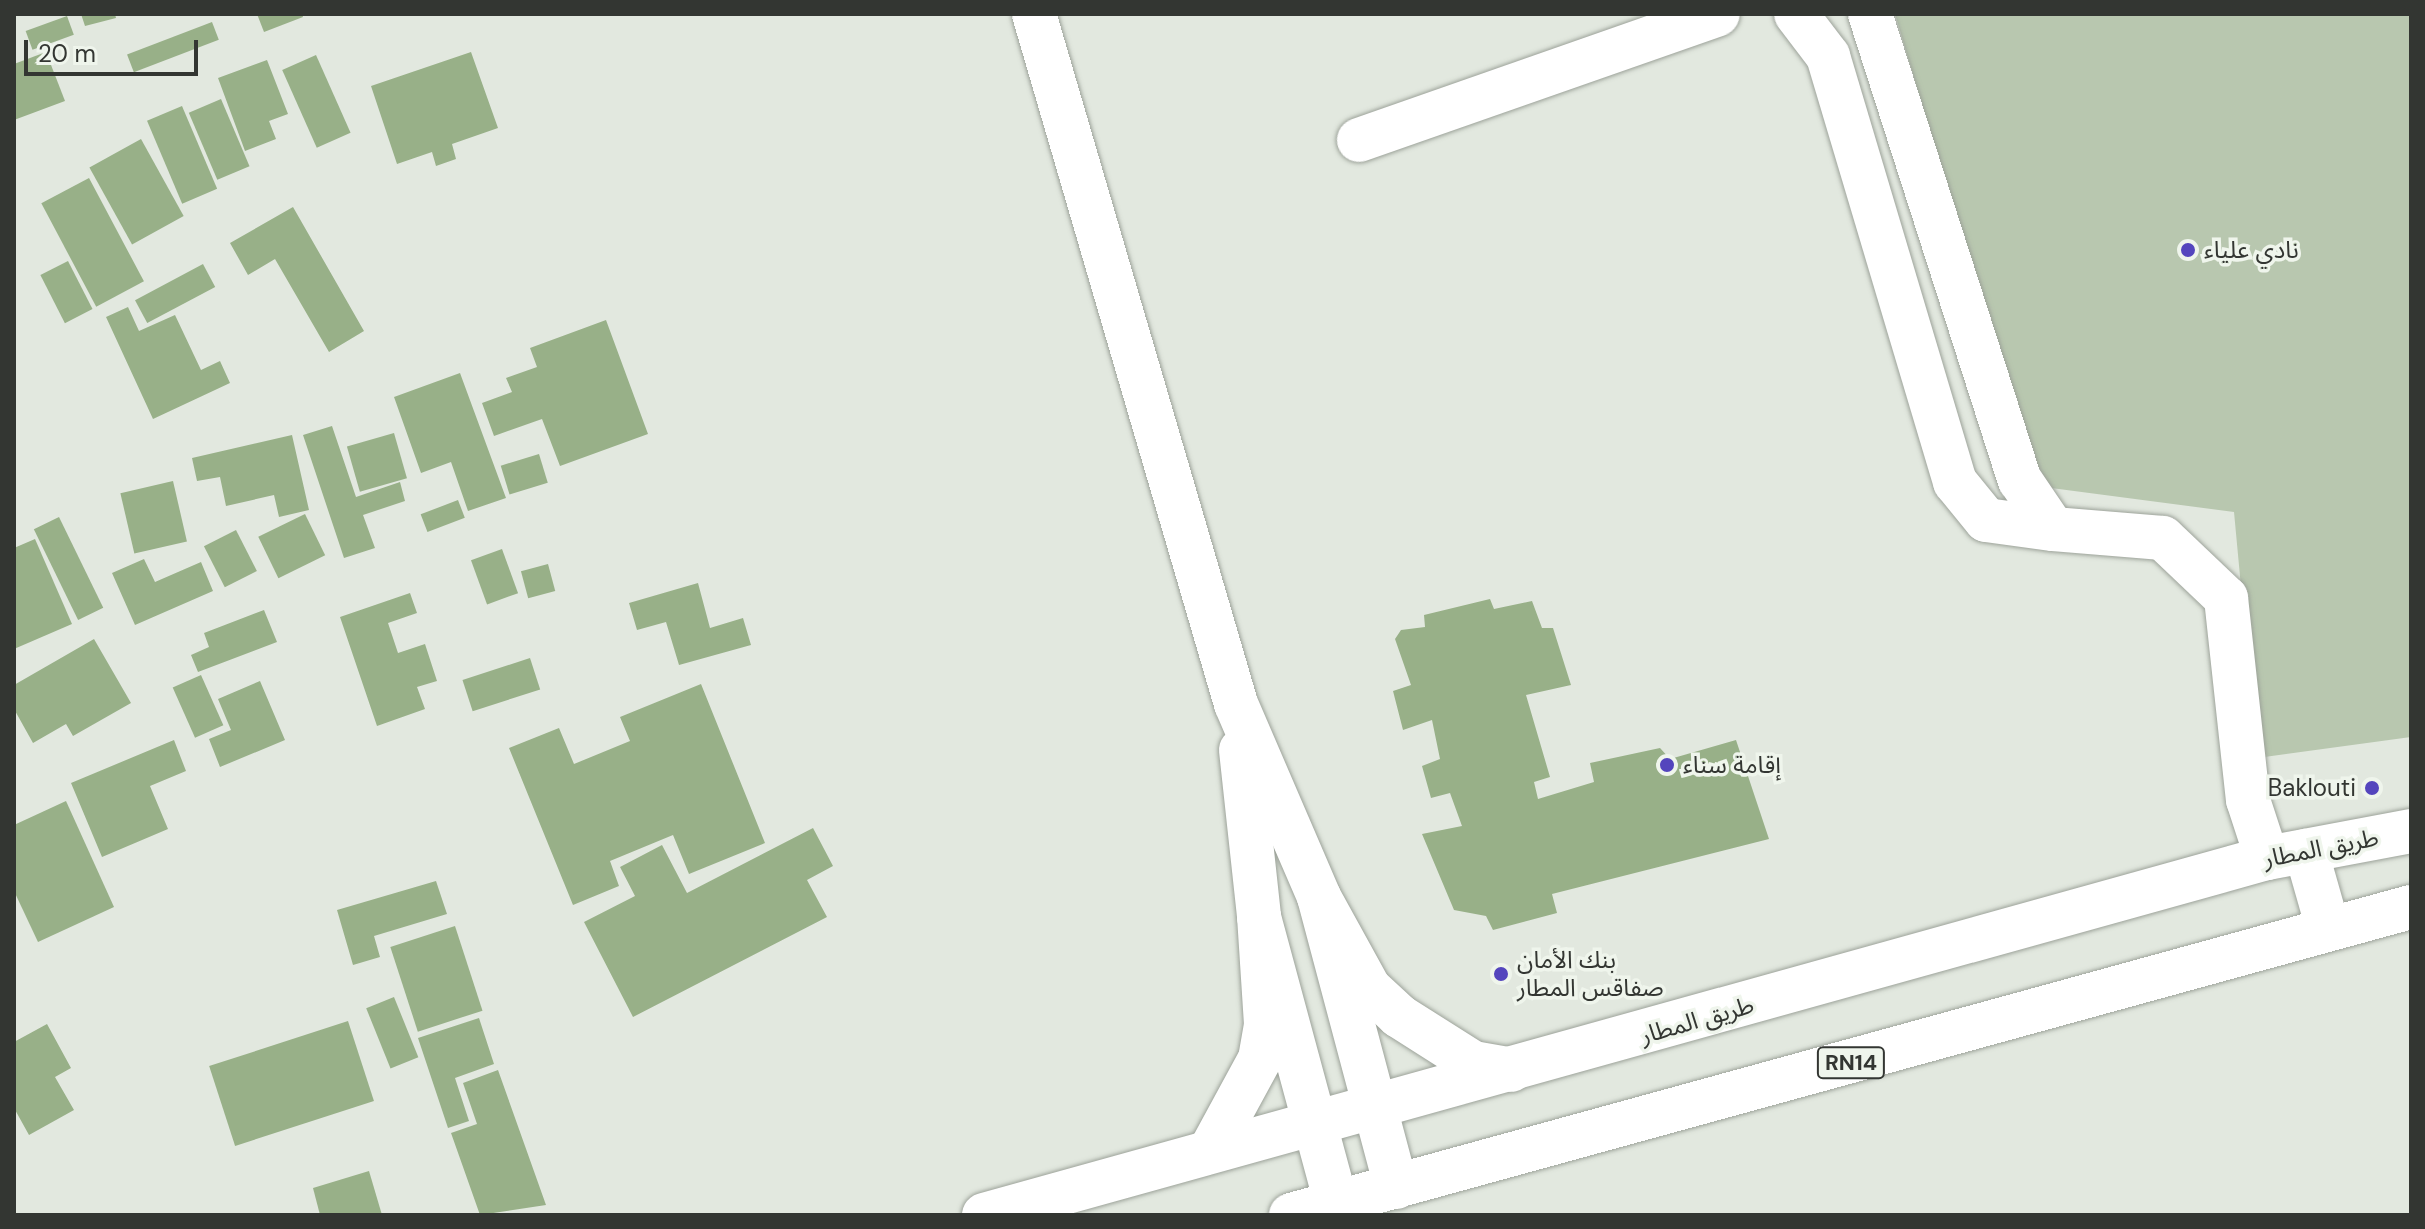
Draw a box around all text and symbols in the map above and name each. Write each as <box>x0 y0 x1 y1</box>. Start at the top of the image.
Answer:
scale bar <box>28 24 202 74</box>
text: 20 m <box>38 38 96 69</box>
place label: نادي علياء <box>2204 236 2299 264</box>
marker: نادي علياء <box>2179 241 2197 259</box>
place label: إقامة سناء <box>1683 751 1781 779</box>
marker: إقامة سناء <box>1658 756 1676 774</box>
place label: Baklouti <box>2268 774 2356 802</box>
marker: Baklouti <box>2363 779 2381 797</box>
street label: طريق المطار <box>2261 823 2381 873</box>
place label: بنك الأمان صفاقس المطار <box>1517 946 1664 1002</box>
marker: بنك الأمان صفاقس المطار <box>1492 965 1510 983</box>
street label: طريق المطار <box>1637 990 1757 1050</box>
road number: RN14 <box>1815 1045 1887 1081</box>

